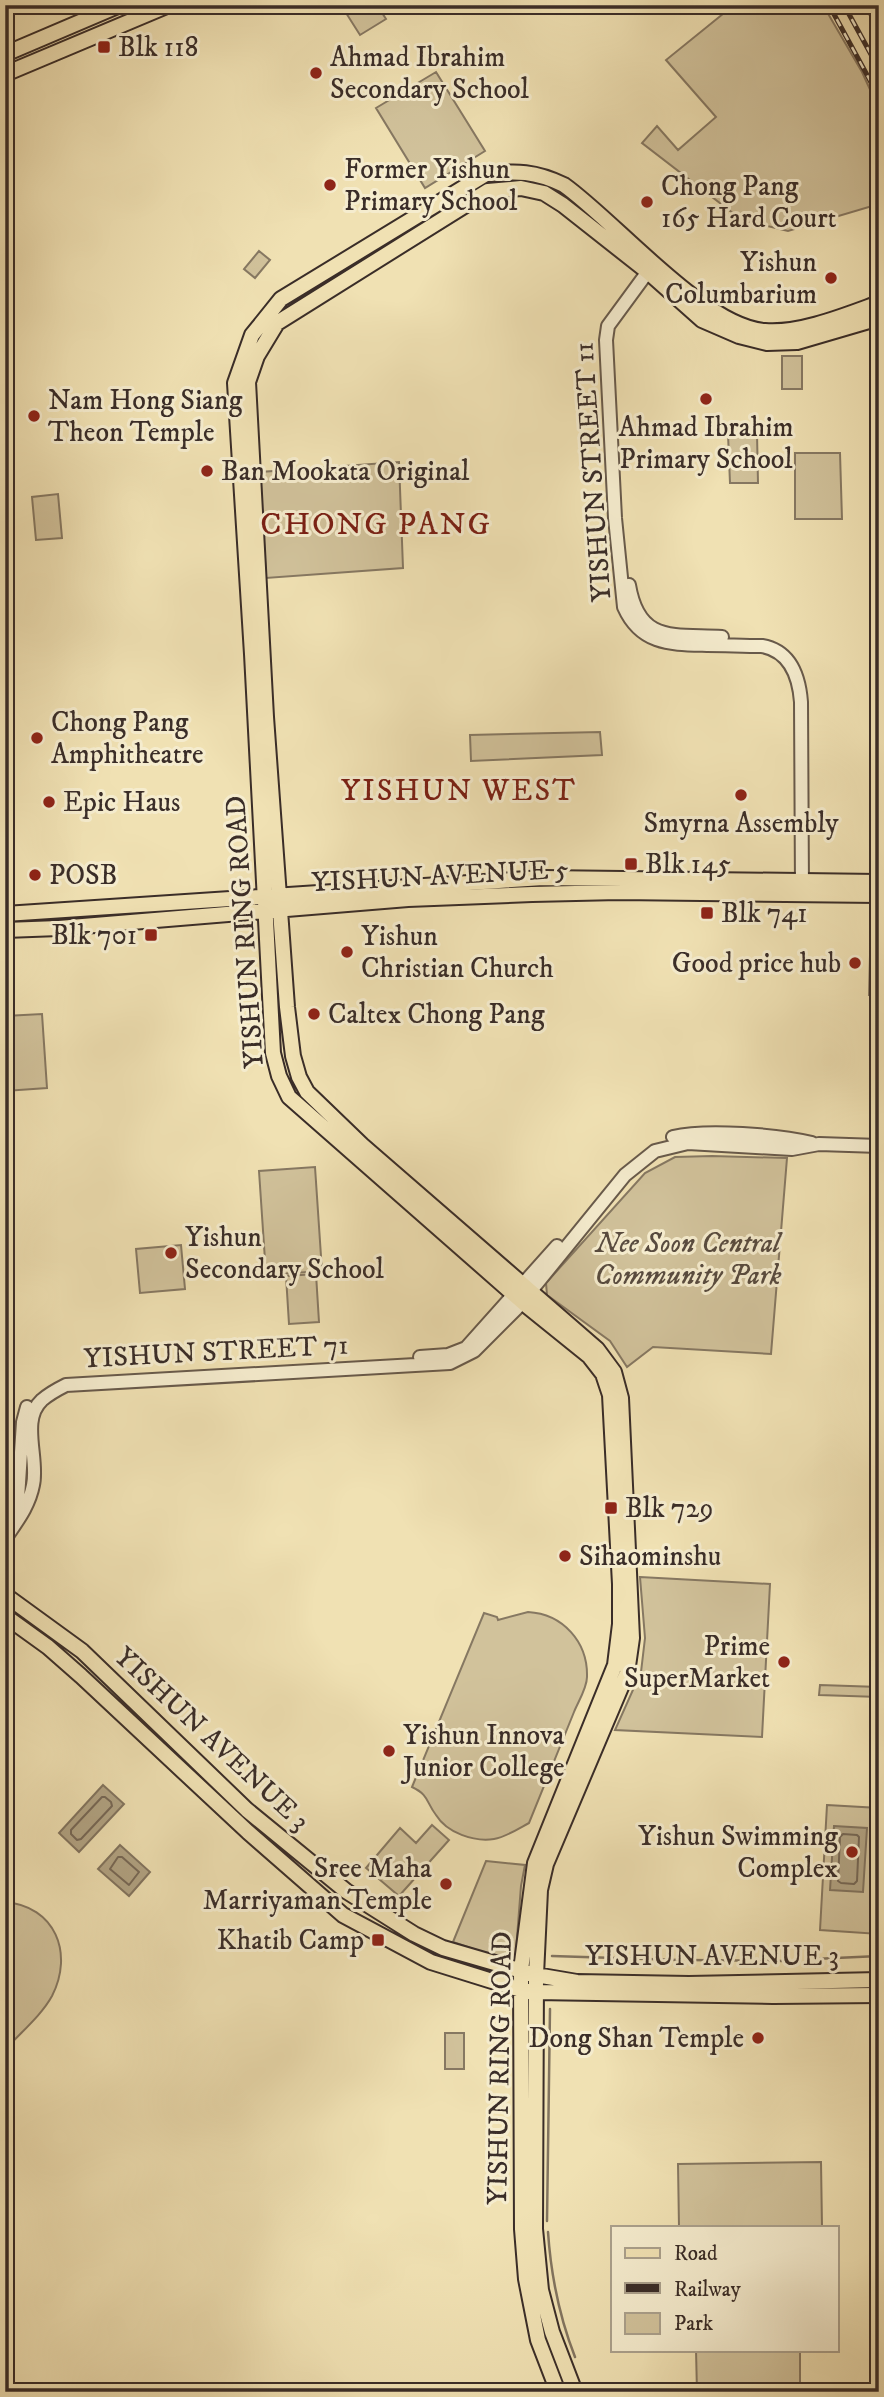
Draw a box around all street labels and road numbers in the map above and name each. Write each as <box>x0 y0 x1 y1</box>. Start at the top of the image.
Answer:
street label: YISHUN STREET 11 <box>566 341 620 603</box>
street label: YISHUN RING ROAD <box>218 794 272 1070</box>
street label: YISHUN AVENUE 5 <box>311 852 570 900</box>
street label: YISHUN STREET 71 <box>83 1328 349 1376</box>
street label: YISHUN AVENUE 3 <box>107 1640 317 1838</box>
street label: YISHUN RING ROAD <box>480 1931 520 2205</box>
street label: YISHUN AVENUE 3 <box>585 1939 839 1974</box>

